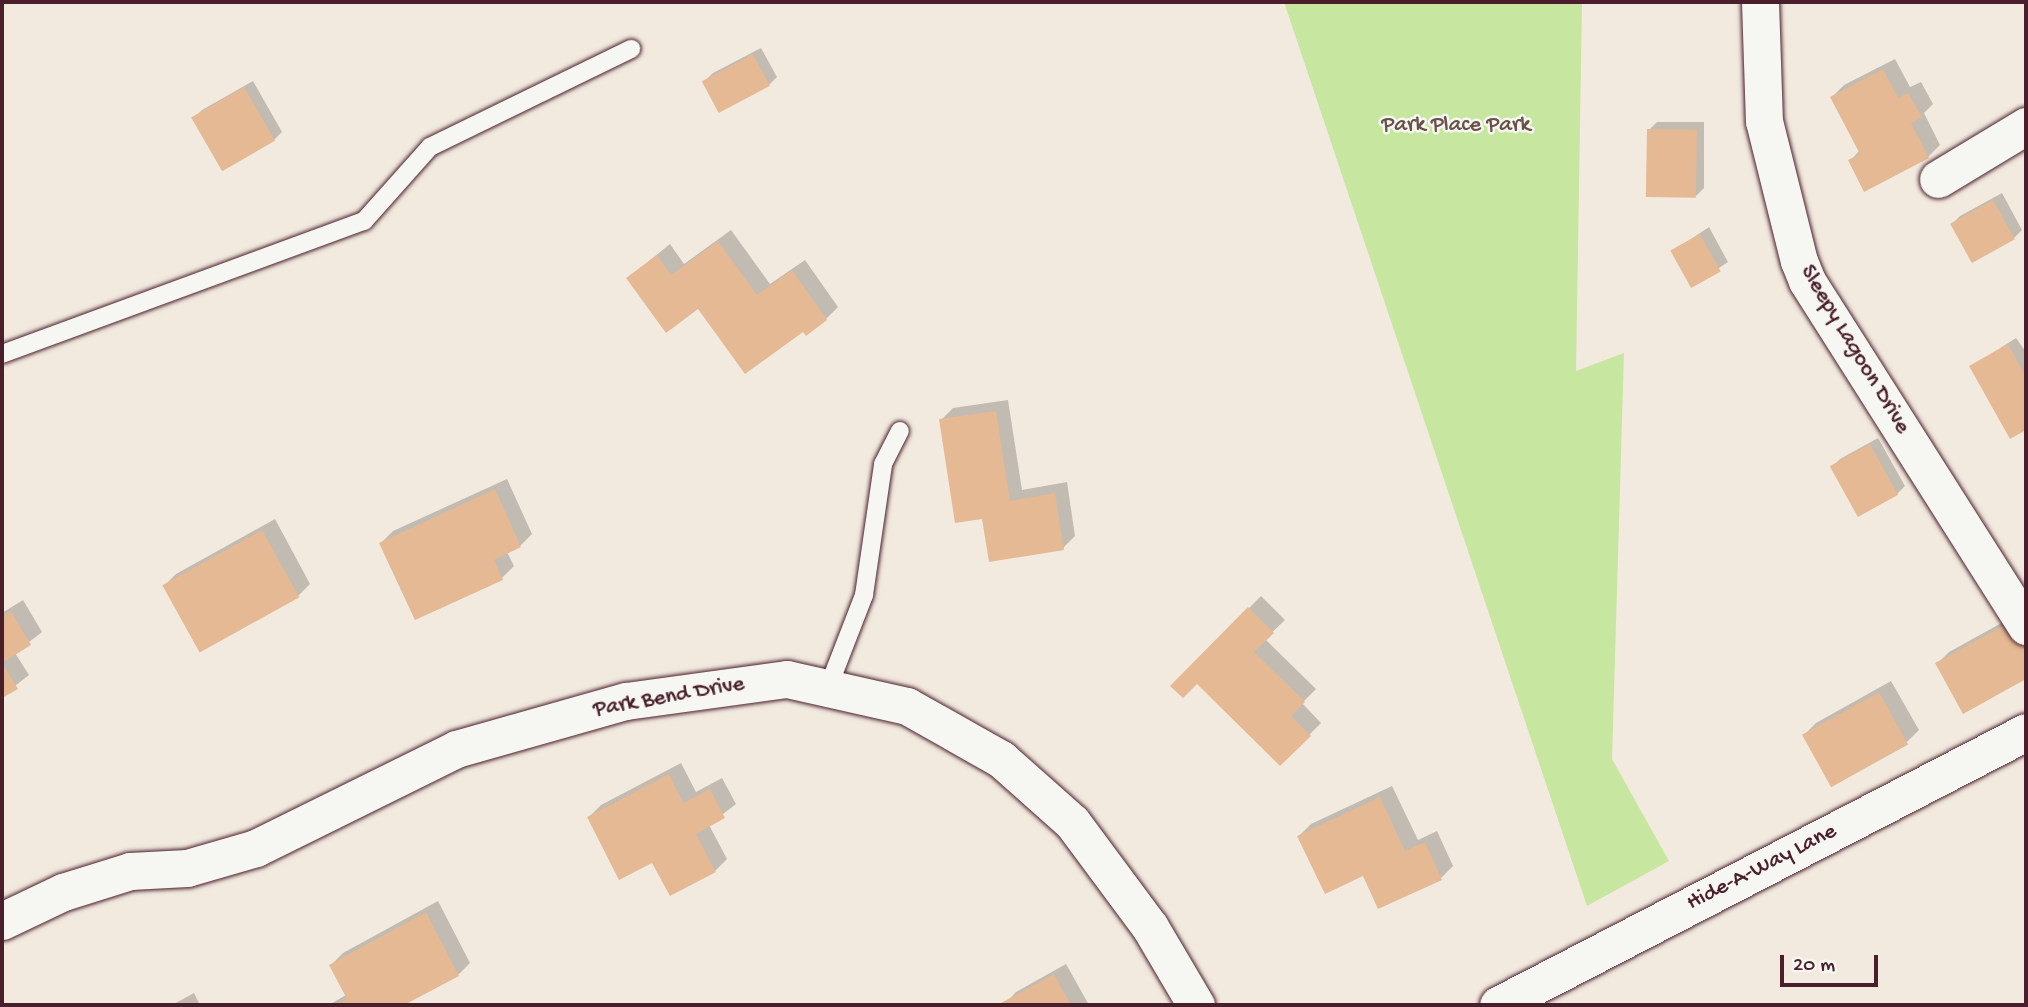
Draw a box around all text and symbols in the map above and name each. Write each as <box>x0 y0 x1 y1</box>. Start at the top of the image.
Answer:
park label: Park Place Park <box>1382 112 1530 140</box>
street label: Sleepy Lagoon Drive <box>1793 261 1915 439</box>
street label: Park Bend Drive <box>591 671 747 725</box>
street label: Hide-A-Way Lane <box>1682 818 1842 918</box>
scale bar <box>1783 940 1881 984</box>
text: 20 m <box>1793 954 1835 979</box>

